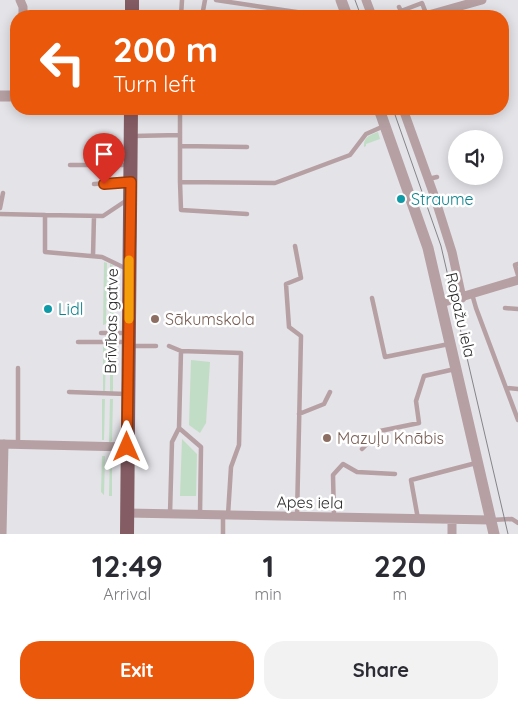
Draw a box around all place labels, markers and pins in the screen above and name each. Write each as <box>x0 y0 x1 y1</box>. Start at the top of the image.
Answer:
pin <box>83 133 125 184</box>
place label: Straume <box>411 189 474 209</box>
marker: Straume <box>395 193 407 205</box>
place label: Lidl <box>58 299 83 319</box>
marker: Lidl <box>42 303 54 315</box>
place label: Sākumskola <box>165 309 255 329</box>
marker: Sākumskola <box>149 313 161 325</box>
place label: Mazuļu Knābis <box>337 428 444 448</box>
marker: Mazuļu Knābis <box>321 432 333 444</box>

